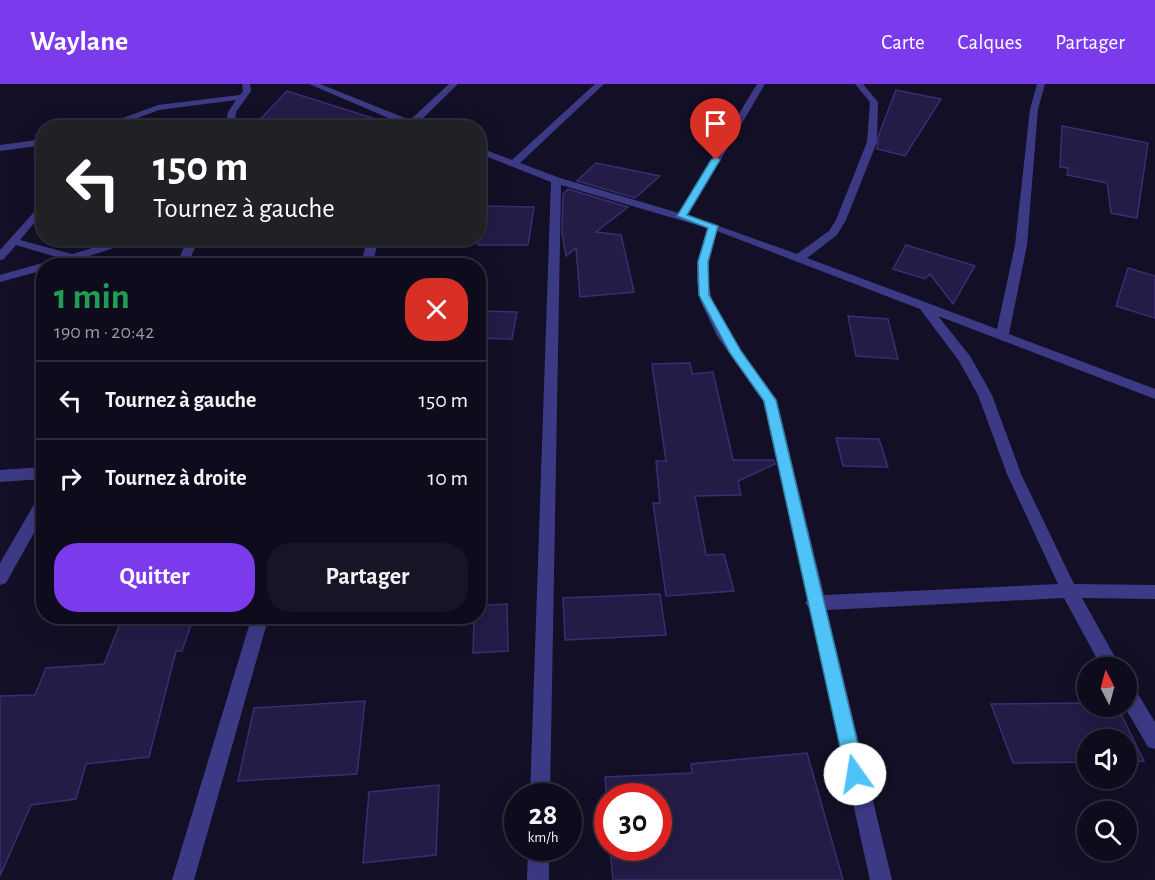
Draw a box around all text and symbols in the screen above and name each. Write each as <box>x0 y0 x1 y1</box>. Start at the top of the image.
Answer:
text: Waylane <box>30 28 128 56</box>
text: Carte <box>881 32 925 53</box>
text: Calques <box>958 32 1022 53</box>
text: Partager <box>1055 32 1125 53</box>
pin <box>690 98 741 160</box>
icon: arrive <box>699 107 732 140</box>
icon: left <box>54 144 132 222</box>
text: 150 m <box>153 146 248 188</box>
text: Tournez à gauche <box>153 195 335 222</box>
button: close <box>405 278 468 341</box>
text: 1 min <box>54 279 130 315</box>
text: 190 m · 20:42 <box>54 322 154 342</box>
icon: left <box>54 384 87 417</box>
text: Tournez à gauche <box>105 389 256 411</box>
text: 150 m <box>418 389 468 411</box>
icon: right <box>54 462 87 495</box>
text: Tournez à droite <box>105 467 247 489</box>
text: 10 m <box>428 467 468 489</box>
button: Quitter <box>54 543 255 612</box>
button: Partager <box>267 543 468 612</box>
north arrow <box>1077 657 1137 717</box>
map controls <box>1077 657 1137 861</box>
button: sound <box>1077 729 1137 789</box>
position arrow <box>823 742 887 806</box>
speed limit sign: 30 <box>594 783 672 861</box>
text: 28 <box>529 800 557 830</box>
button: search <box>1077 801 1137 861</box>
text: km/h <box>528 830 558 845</box>

